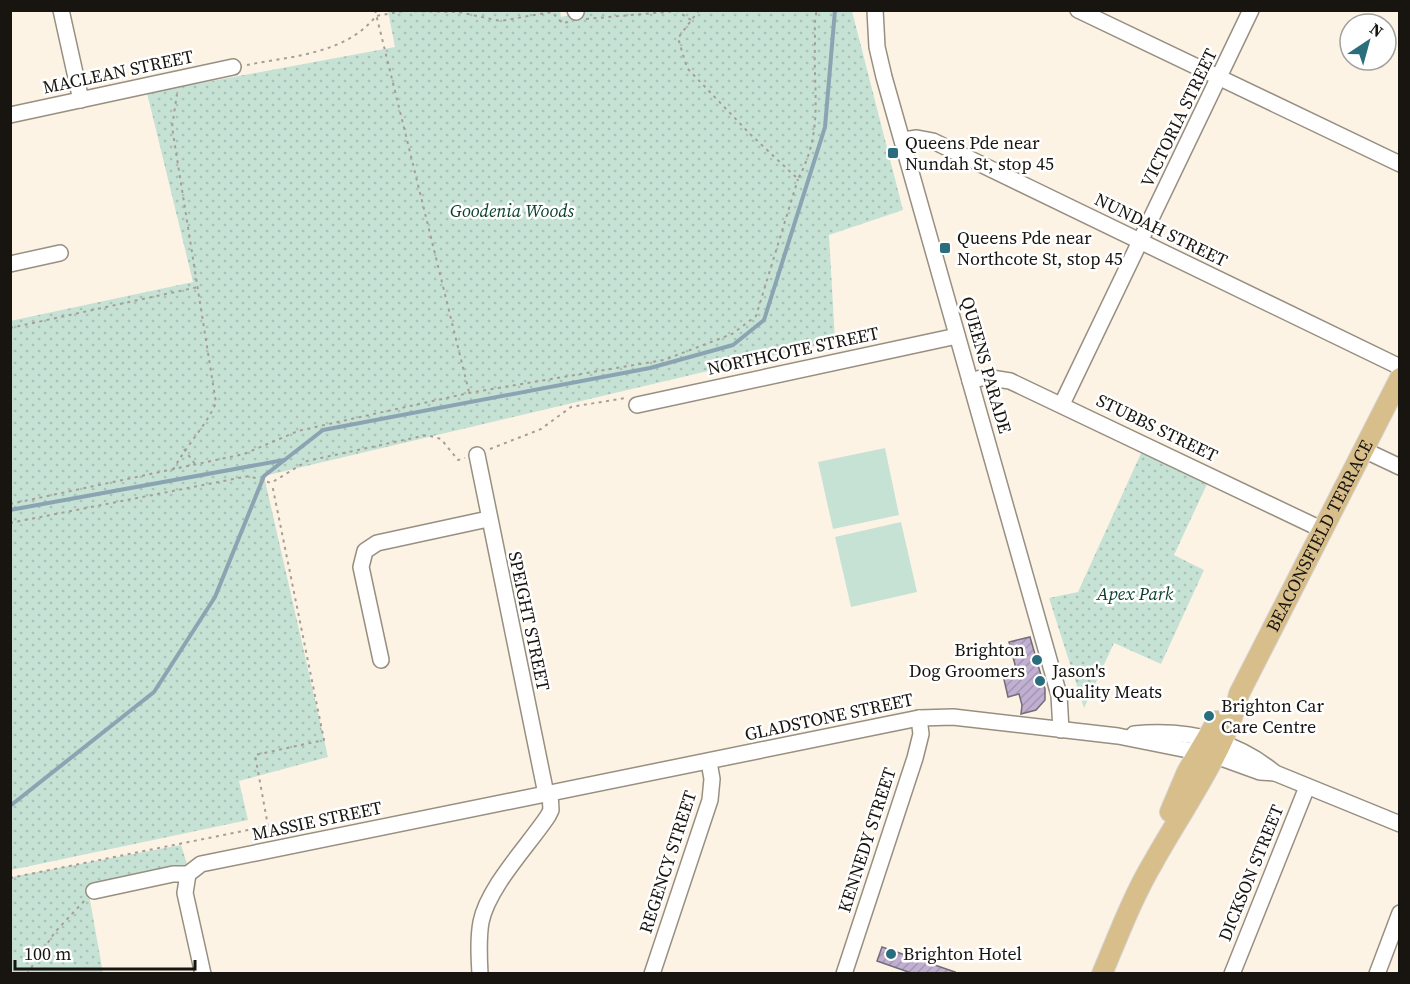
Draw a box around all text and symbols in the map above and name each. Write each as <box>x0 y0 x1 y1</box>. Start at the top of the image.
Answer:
north arrow <box>1338 12 1398 72</box>
text: N <box>1366 18 1388 42</box>
street label: MACLEAN STREET <box>40 43 196 100</box>
street label: VICTORIA STREET <box>1134 44 1223 191</box>
place label: Queens Pde near Nundah St, stop 45 <box>905 130 1054 176</box>
marker: Queens Pde near Nundah St, stop 45 <box>886 146 900 160</box>
street label: NUNDAH STREET <box>1091 187 1232 273</box>
park label: Goodenia Woods <box>450 198 575 223</box>
place label: Queens Pde near Northcote St, stop 45 <box>957 225 1123 271</box>
marker: Queens Pde near Northcote St, stop 45 <box>938 241 952 255</box>
street label: QUEENS PARADE <box>955 294 1018 436</box>
street label: NORTHCOTE STREET <box>705 320 881 381</box>
street label: STUBBS STREET <box>1092 387 1222 468</box>
street label: BEACONSFIELD TERRACE <box>1260 435 1379 636</box>
street label: SPEIGHT STREET <box>503 549 556 693</box>
park label: Apex Park <box>1096 581 1174 606</box>
place label: Brighton Dog Groomers <box>909 637 1025 683</box>
marker: Brighton Dog Groomers <box>1030 653 1044 667</box>
place label: Jason's Quality Meats <box>1051 658 1162 704</box>
marker: Jason's Quality Meats <box>1033 674 1047 688</box>
street label: GLADSTONE STREET <box>742 686 916 747</box>
place label: Brighton Car Care Centre <box>1221 693 1324 739</box>
marker: Brighton Car Care Centre <box>1202 709 1216 723</box>
street label: KENNEDY STREET <box>831 764 902 916</box>
street label: REGENCY STREET <box>633 787 702 936</box>
street label: MASSIE STREET <box>250 795 384 846</box>
street label: DICKSON STREET <box>1212 801 1289 945</box>
scale bar <box>15 933 195 971</box>
text: 100 m <box>24 941 71 966</box>
place label: Brighton Hotel <box>903 941 1022 966</box>
marker: Brighton Hotel <box>884 947 898 961</box>

